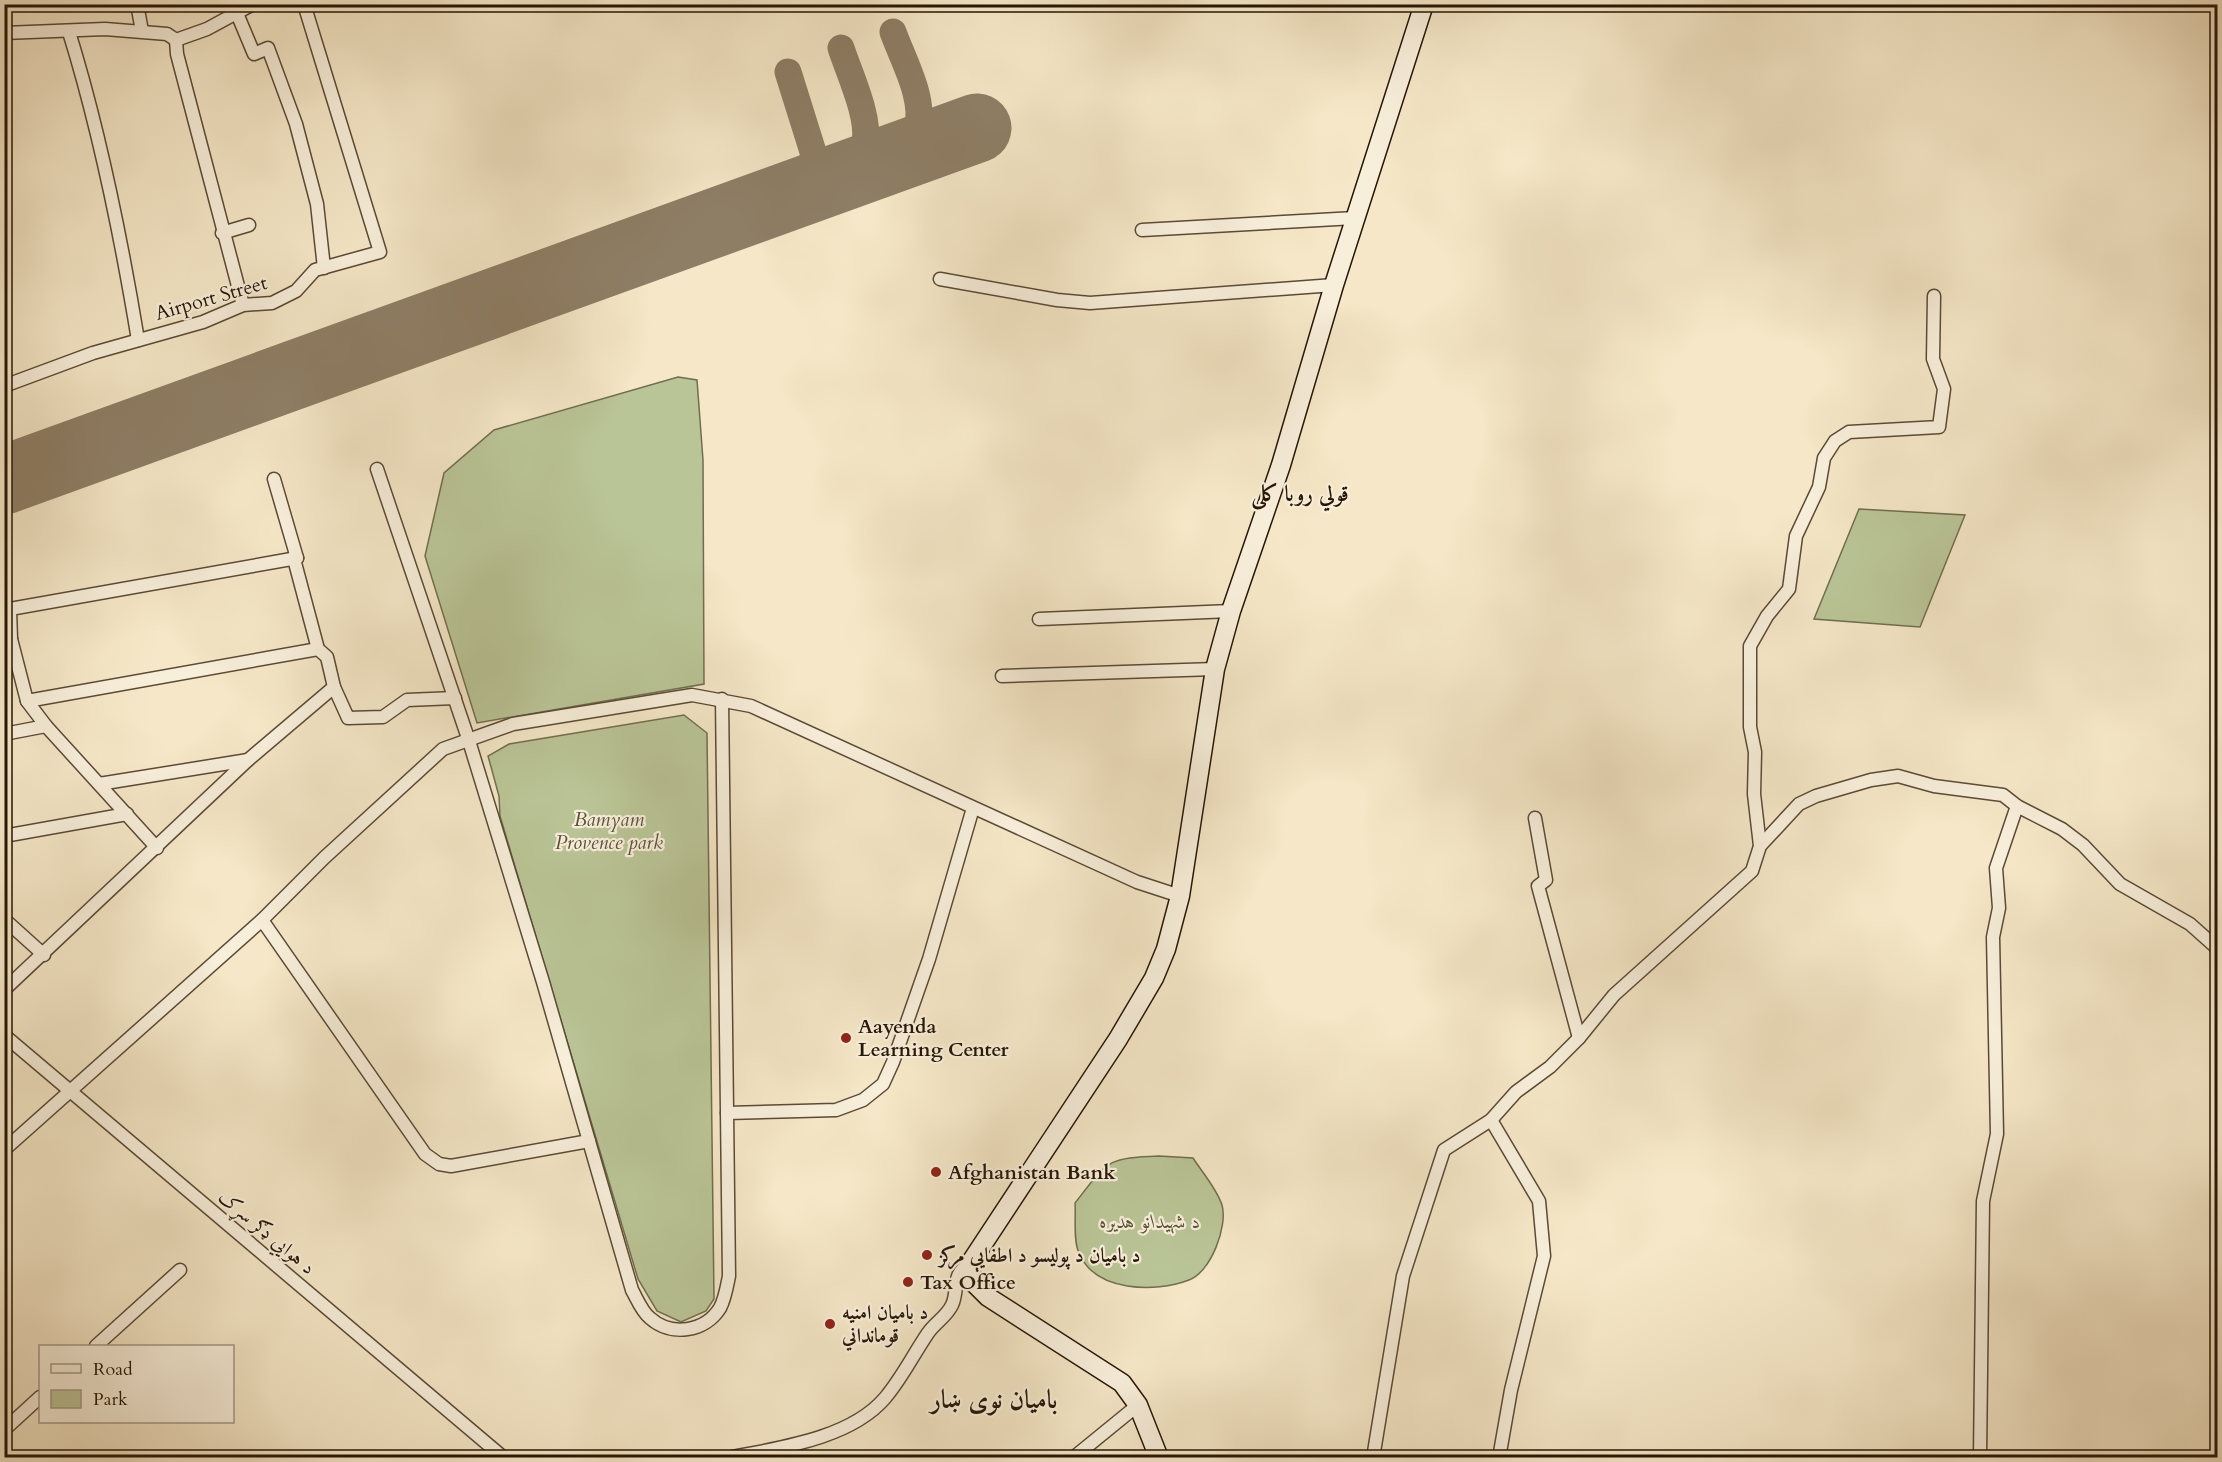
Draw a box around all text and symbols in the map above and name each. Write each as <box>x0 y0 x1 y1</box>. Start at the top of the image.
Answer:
street label: Airport Street <box>152 269 271 327</box>
district label: قولي روبا کلی <box>1250 479 1349 512</box>
park label: Bamyam Provence park <box>555 806 663 856</box>
place label: Aayenda Learning Center <box>858 1013 1010 1063</box>
marker: Aayenda Learning Center <box>839 1031 853 1045</box>
place label: Afghanistan Bank <box>948 1159 1116 1186</box>
marker: Afghanistan Bank <box>929 1165 943 1179</box>
street label: د هوايي ډګر سړک <box>211 1183 321 1282</box>
park label: د شهیدانو هدیره <box>1100 1208 1201 1235</box>
place label: د بامیان د پولیسو د اطفايې مرکز <box>937 1242 1141 1273</box>
marker: د بامیان د پولیسو د اطفايې مرکز <box>920 1248 934 1262</box>
place label: Tax Office <box>920 1269 1016 1296</box>
marker: Tax Office <box>901 1275 915 1289</box>
place label: د بامیان امنیه قومانداني <box>841 1299 928 1351</box>
marker: د بامیان امنیه قومانداني <box>823 1317 837 1331</box>
legend <box>39 1345 234 1423</box>
text: Road <box>93 1357 133 1382</box>
district label: باميان نوی ښار <box>927 1382 1058 1417</box>
text: Park <box>93 1387 128 1412</box>

